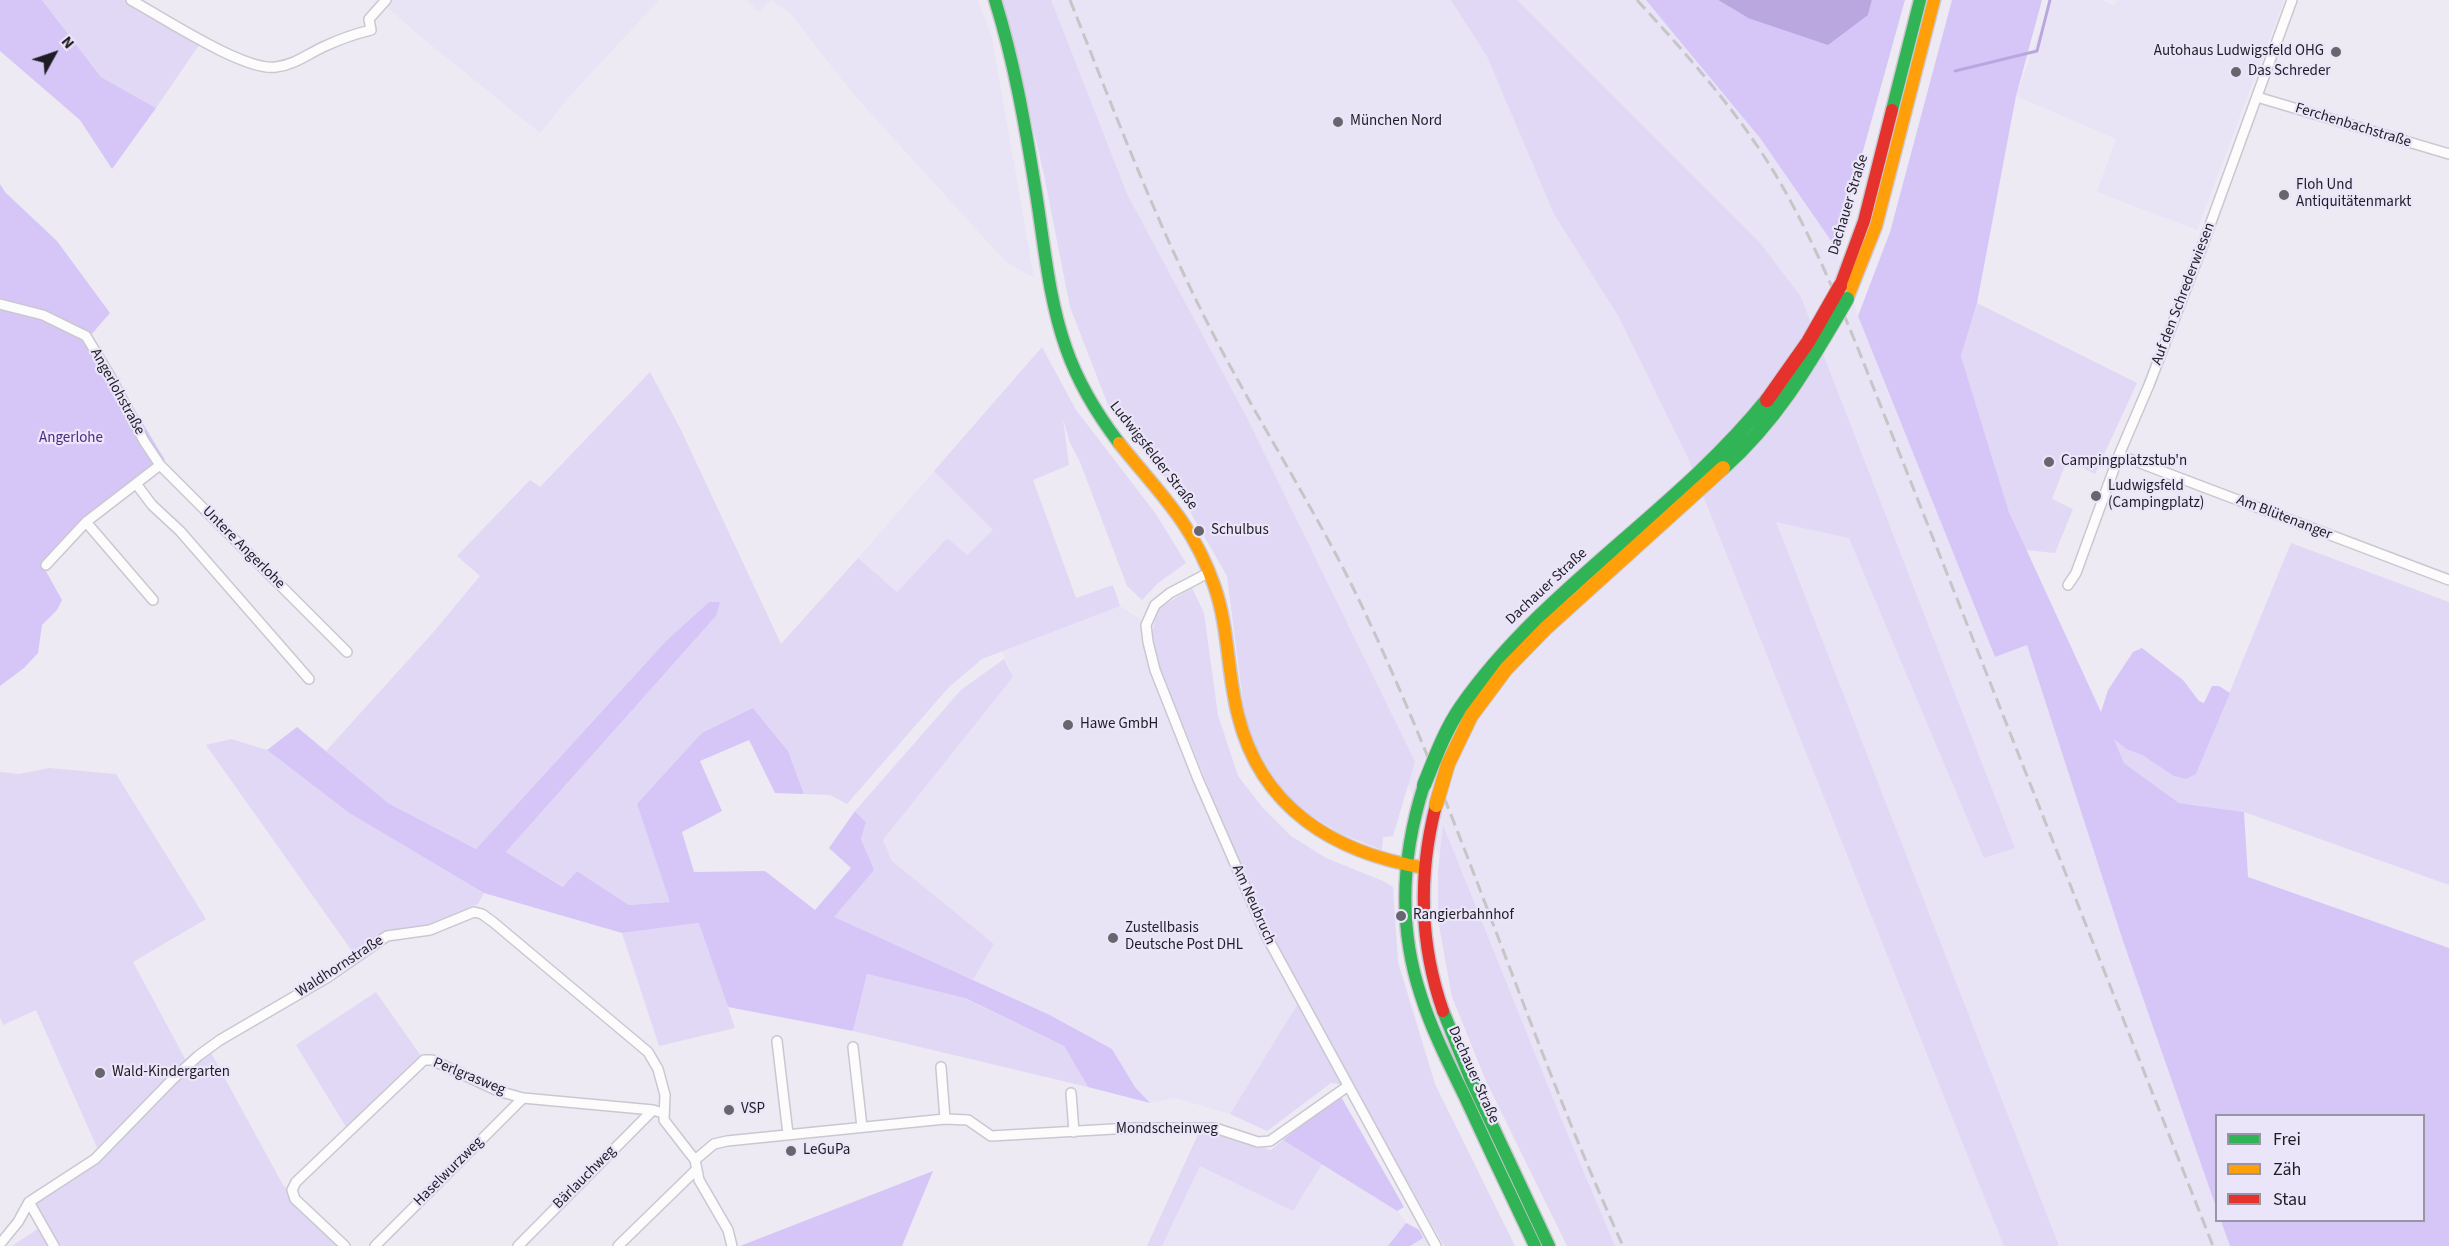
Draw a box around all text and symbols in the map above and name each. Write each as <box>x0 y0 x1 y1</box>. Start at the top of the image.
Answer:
north arrow <box>24 24 84 84</box>
text: N <box>56 31 80 54</box>
place label: Autohaus Ludwigsfeld OHG <box>2154 43 2324 61</box>
marker: Autohaus Ludwigsfeld OHG <box>2329 45 2343 59</box>
place label: Das Schreder <box>2248 63 2331 81</box>
marker: Das Schreder <box>2229 65 2243 79</box>
street label: Ferchenbachstraße <box>2293 100 2413 152</box>
place label: München Nord <box>1350 113 1442 131</box>
marker: München Nord <box>1331 115 1345 129</box>
street label: Dachauer Straße <box>1825 152 1873 258</box>
place label: Floh Und Antiquitätenmarkt <box>2296 177 2411 212</box>
marker: Floh Und Antiquitätenmarkt <box>2277 188 2291 202</box>
street label: Auf den Schrederwiesen <box>2149 220 2219 368</box>
street label: Angerlohstraße <box>86 346 148 438</box>
street label: Ludwigsfelder Straße <box>1105 398 1201 514</box>
park label: Angerlohe <box>39 430 103 448</box>
place label: Campingplatzstub'n <box>2061 453 2187 471</box>
marker: Campingplatzstub'n <box>2042 455 2056 469</box>
place label: Ludwigsfeld (Campingplatz) <box>2108 478 2204 513</box>
marker: Ludwigsfeld (Campingplatz) <box>2089 489 2103 503</box>
street label: Am Blütenanger <box>2234 492 2334 544</box>
street label: Untere Angerlohe <box>198 503 288 593</box>
place label: Schulbus <box>1211 522 1269 540</box>
marker: Schulbus <box>1192 524 1206 538</box>
street label: Dachauer Straße <box>1503 545 1591 629</box>
place label: Hawe GmbH <box>1080 716 1158 734</box>
marker: Hawe GmbH <box>1061 718 1075 732</box>
street label: Am Neubruch <box>1227 862 1279 948</box>
place label: Rangierbahnhof <box>1413 907 1514 925</box>
marker: Rangierbahnhof <box>1394 909 1408 923</box>
place label: Zustellbasis Deutsche Post DHL <box>1125 920 1243 955</box>
marker: Zustellbasis Deutsche Post DHL <box>1106 931 1120 945</box>
street label: Waldhornstraße <box>293 932 387 1002</box>
street label: Dachauer Straße <box>1444 1024 1502 1126</box>
street label: Perlgrasweg <box>430 1054 508 1100</box>
place label: Wald-Kindergarten <box>112 1064 230 1082</box>
marker: Wald-Kindergarten <box>93 1066 107 1080</box>
place label: VSP <box>741 1101 765 1119</box>
marker: VSP <box>722 1103 736 1117</box>
legend <box>2215 1114 2425 1222</box>
street label: Mondscheinweg <box>1116 1121 1218 1139</box>
text: Frei <box>2273 1127 2301 1152</box>
street label: Haselwurzweg <box>410 1133 488 1211</box>
place label: LeGuPa <box>803 1142 850 1160</box>
street label: Bärlauchweg <box>550 1143 620 1213</box>
marker: LeGuPa <box>784 1144 798 1158</box>
text: Zäh <box>2273 1157 2301 1182</box>
text: Stau <box>2273 1187 2307 1212</box>

